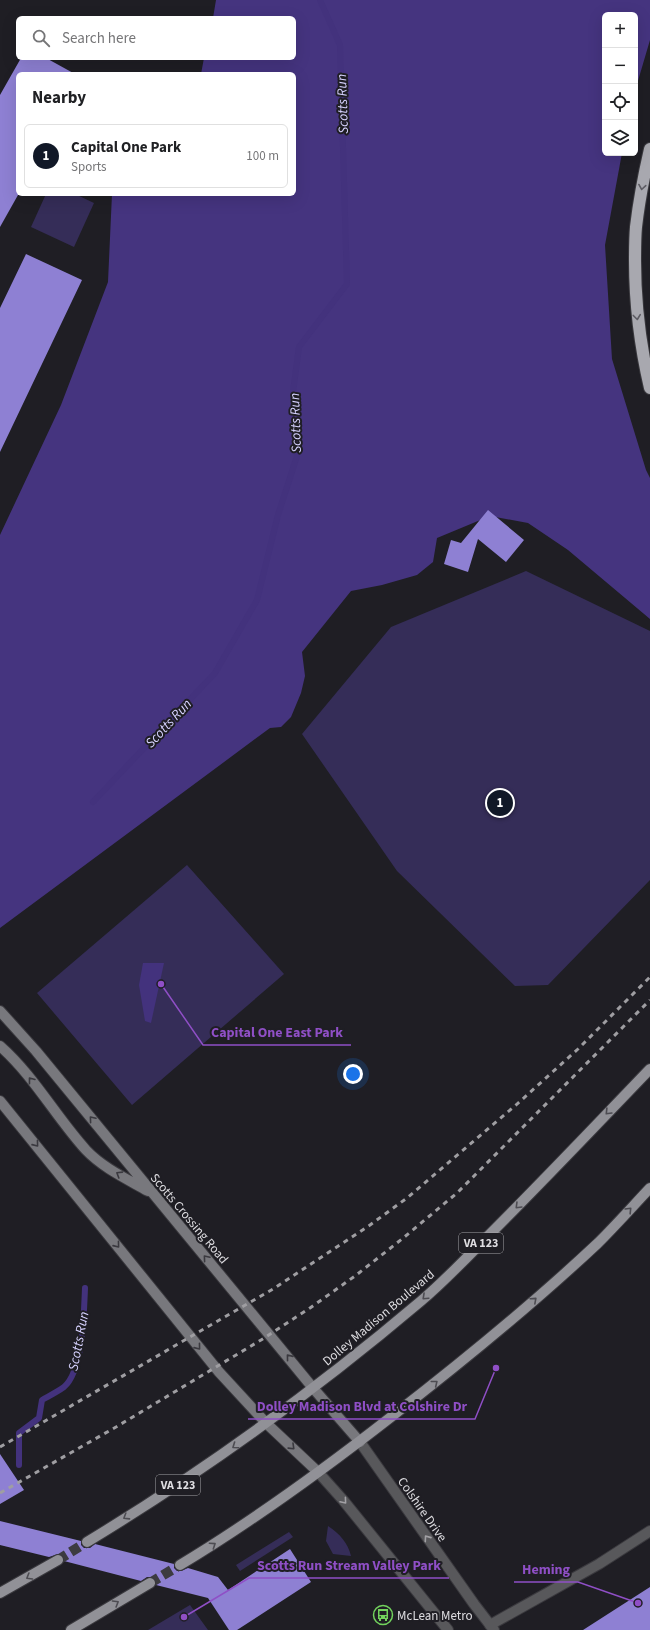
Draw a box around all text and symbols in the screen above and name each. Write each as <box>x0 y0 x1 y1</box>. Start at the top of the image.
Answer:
map controls <box>602 12 638 156</box>
button: + <box>602 12 638 48</box>
search box <box>16 16 296 60</box>
icon: search <box>30 27 52 49</box>
text: Search here <box>62 28 136 49</box>
button: − <box>602 48 638 84</box>
water label: Scotts Run <box>332 74 354 134</box>
button: locate <box>602 84 638 120</box>
text: Nearby <box>32 86 86 110</box>
button: layers <box>602 120 638 156</box>
text: Capital One Park <box>71 137 181 158</box>
text: 1 <box>43 147 49 165</box>
text: 100 m <box>246 147 279 165</box>
text: Sports <box>71 158 106 176</box>
one-way arrow <box>638 184 647 190</box>
one-way arrow <box>632 314 641 320</box>
water label: Scotts Run <box>285 393 307 453</box>
water label: Scotts Run <box>141 695 197 752</box>
pin: 1 <box>487 788 513 818</box>
callout: Capital One East Park <box>203 1019 351 1045</box>
text: Capital One East Park <box>211 1023 343 1043</box>
your location <box>343 1064 363 1084</box>
one-way arrow <box>29 1078 36 1085</box>
one-way arrow <box>606 1108 613 1115</box>
one-way arrow <box>89 1117 96 1124</box>
one-way arrow <box>31 1139 38 1146</box>
street label: Scotts Crossing Road <box>146 1170 232 1268</box>
one-way arrow <box>116 1172 123 1179</box>
one-way arrow <box>515 1201 523 1209</box>
one-way arrow <box>624 1207 631 1215</box>
road number: VA 123 <box>459 1233 503 1253</box>
one-way arrow <box>112 1240 119 1248</box>
one-way arrow <box>203 1255 210 1262</box>
street label: Dolley Madison Boulevard <box>319 1266 438 1370</box>
one-way arrow <box>422 1292 430 1300</box>
one-way arrow <box>530 1297 537 1304</box>
water label: Scotts Run <box>63 1310 95 1373</box>
one-way arrow <box>194 1342 201 1349</box>
one-way arrow <box>286 1355 293 1362</box>
one-way arrow <box>430 1381 437 1388</box>
callout: Dolley Madison Blvd at Colshire Dr <box>248 1393 475 1419</box>
text: Dolley Madison Blvd at Colshire Dr <box>257 1397 468 1417</box>
one-way arrow <box>232 1441 239 1448</box>
one-way arrow <box>287 1443 295 1450</box>
street label: Colshire Drive <box>393 1474 451 1545</box>
road number: VA 123 <box>156 1475 200 1495</box>
one-way arrow <box>339 1496 346 1503</box>
one-way arrow <box>123 1513 130 1520</box>
one-way arrow <box>425 1535 432 1542</box>
one-way arrow <box>209 1542 216 1549</box>
callout: Scotts Run Stream Valley Park <box>249 1552 449 1578</box>
text: Scotts Run Stream Valley Park <box>257 1556 441 1576</box>
callout: Heming <box>514 1556 578 1582</box>
text: Heming <box>522 1560 571 1580</box>
one-way arrow <box>26 1572 33 1580</box>
one-way arrow <box>112 1601 119 1608</box>
bus stop icon: McLean Metro <box>372 1604 394 1626</box>
place label: McLean Metro <box>397 1607 473 1625</box>

